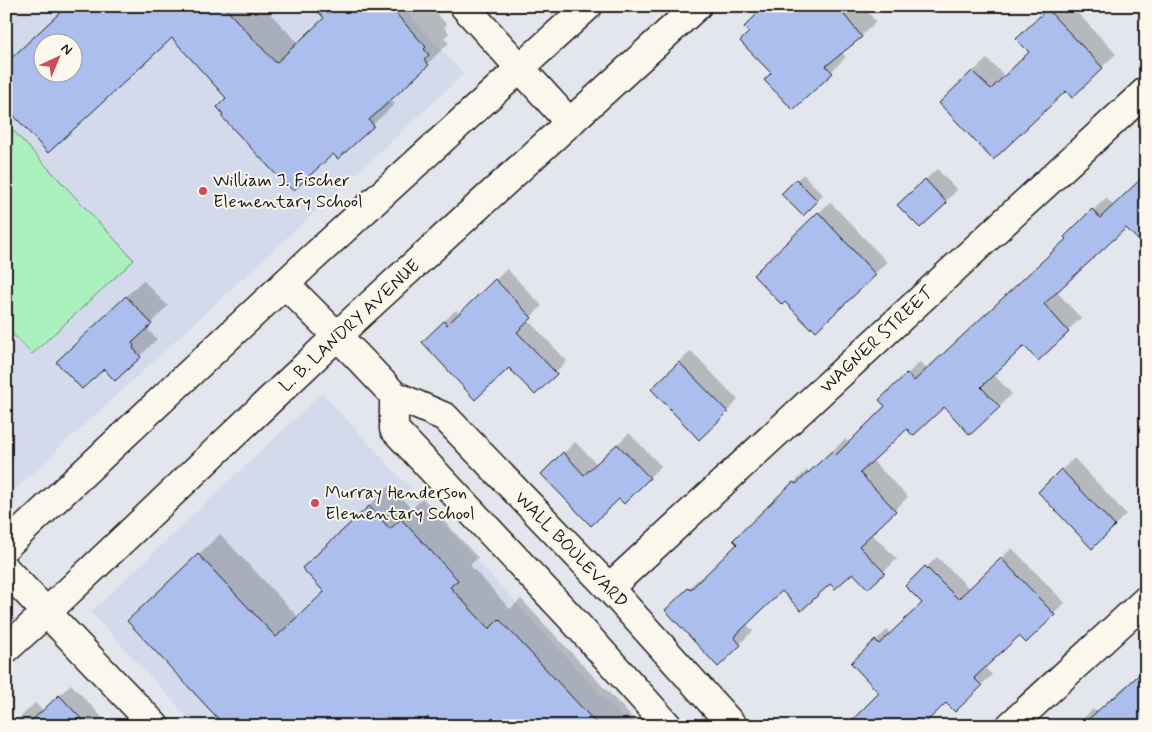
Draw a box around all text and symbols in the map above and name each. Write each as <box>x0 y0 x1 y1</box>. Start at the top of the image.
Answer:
north arrow <box>32 32 82 82</box>
text: N <box>57 40 76 59</box>
place label: William J. Fischer Elementary School <box>213 169 363 214</box>
marker: William J. Fischer Elementary School <box>197 185 209 197</box>
street label: L. B. LANDRY AVENUE <box>274 254 426 398</box>
street label: WAGNER STREET <box>815 281 939 399</box>
place label: Murray Henderson Elementary School <box>325 481 475 526</box>
street label: WALL BOULEVARD <box>509 486 633 614</box>
marker: Murray Henderson Elementary School <box>309 497 321 509</box>

